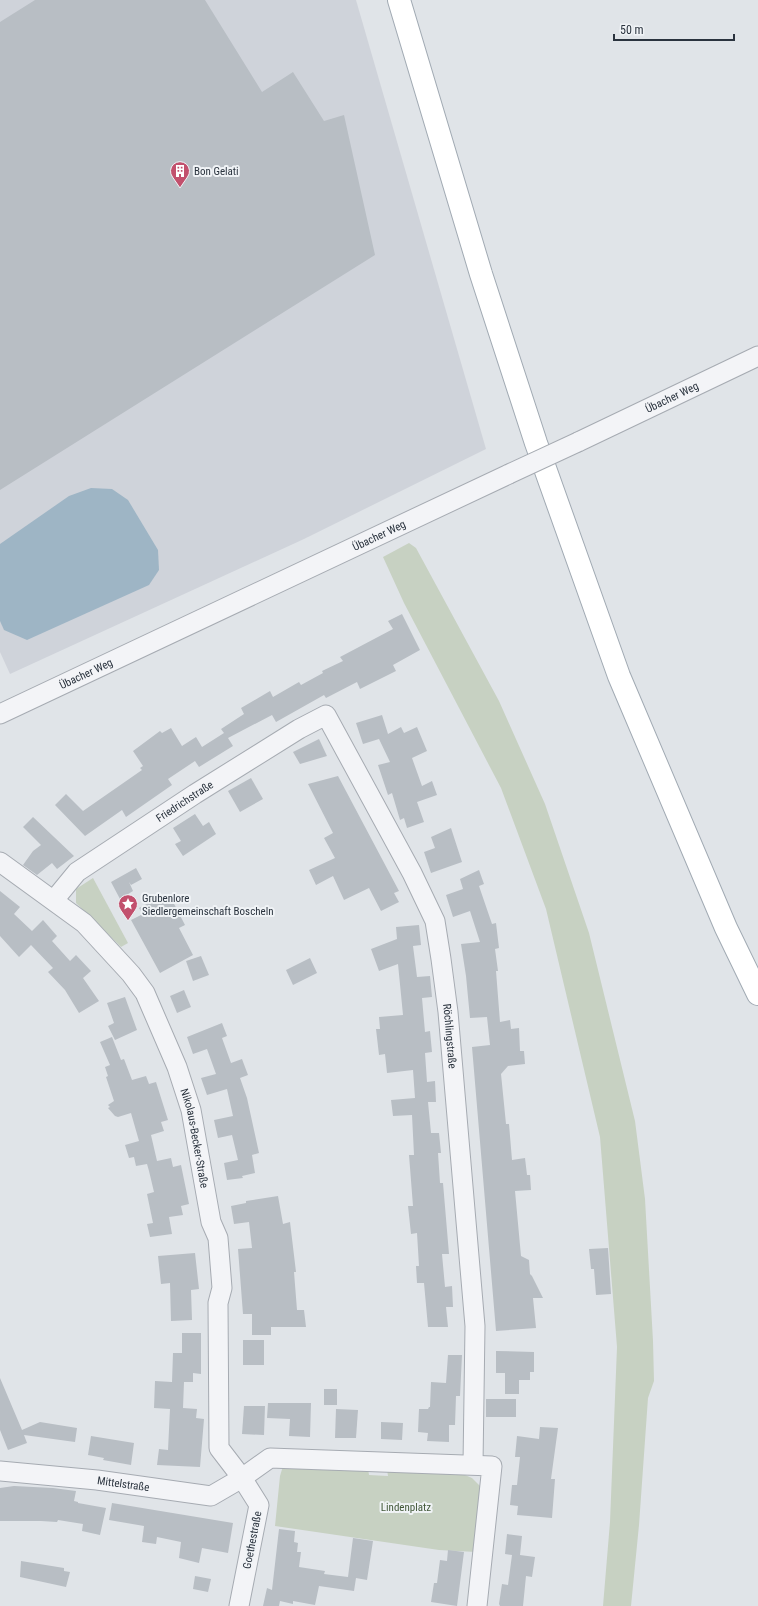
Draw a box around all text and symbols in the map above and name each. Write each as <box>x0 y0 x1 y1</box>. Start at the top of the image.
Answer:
scale bar <box>614 16 734 42</box>
text: 50 m <box>620 23 644 37</box>
building icon: Bon Gelati <box>169 160 191 188</box>
place label: Bon Gelati <box>194 165 239 178</box>
street label: Übacher Weg <box>643 379 701 416</box>
street label: Übacher Weg <box>351 518 408 554</box>
street label: Übacher Weg <box>58 656 115 692</box>
street label: Friedrichstraße <box>154 778 216 825</box>
place label: Grubenlore Siedlergemeinschaft Boscheln <box>142 892 274 918</box>
place icon: Grubenlore Siedlergemeinschaft Boscheln <box>117 893 139 921</box>
street label: Röchlingstraße <box>440 1003 459 1069</box>
street label: Nikolaus-Becker-Straße <box>177 1087 211 1189</box>
street label: Mittelstraße <box>96 1474 150 1494</box>
park label: Lindenplatz <box>381 1501 431 1514</box>
street label: Goethestraße <box>241 1510 264 1570</box>

